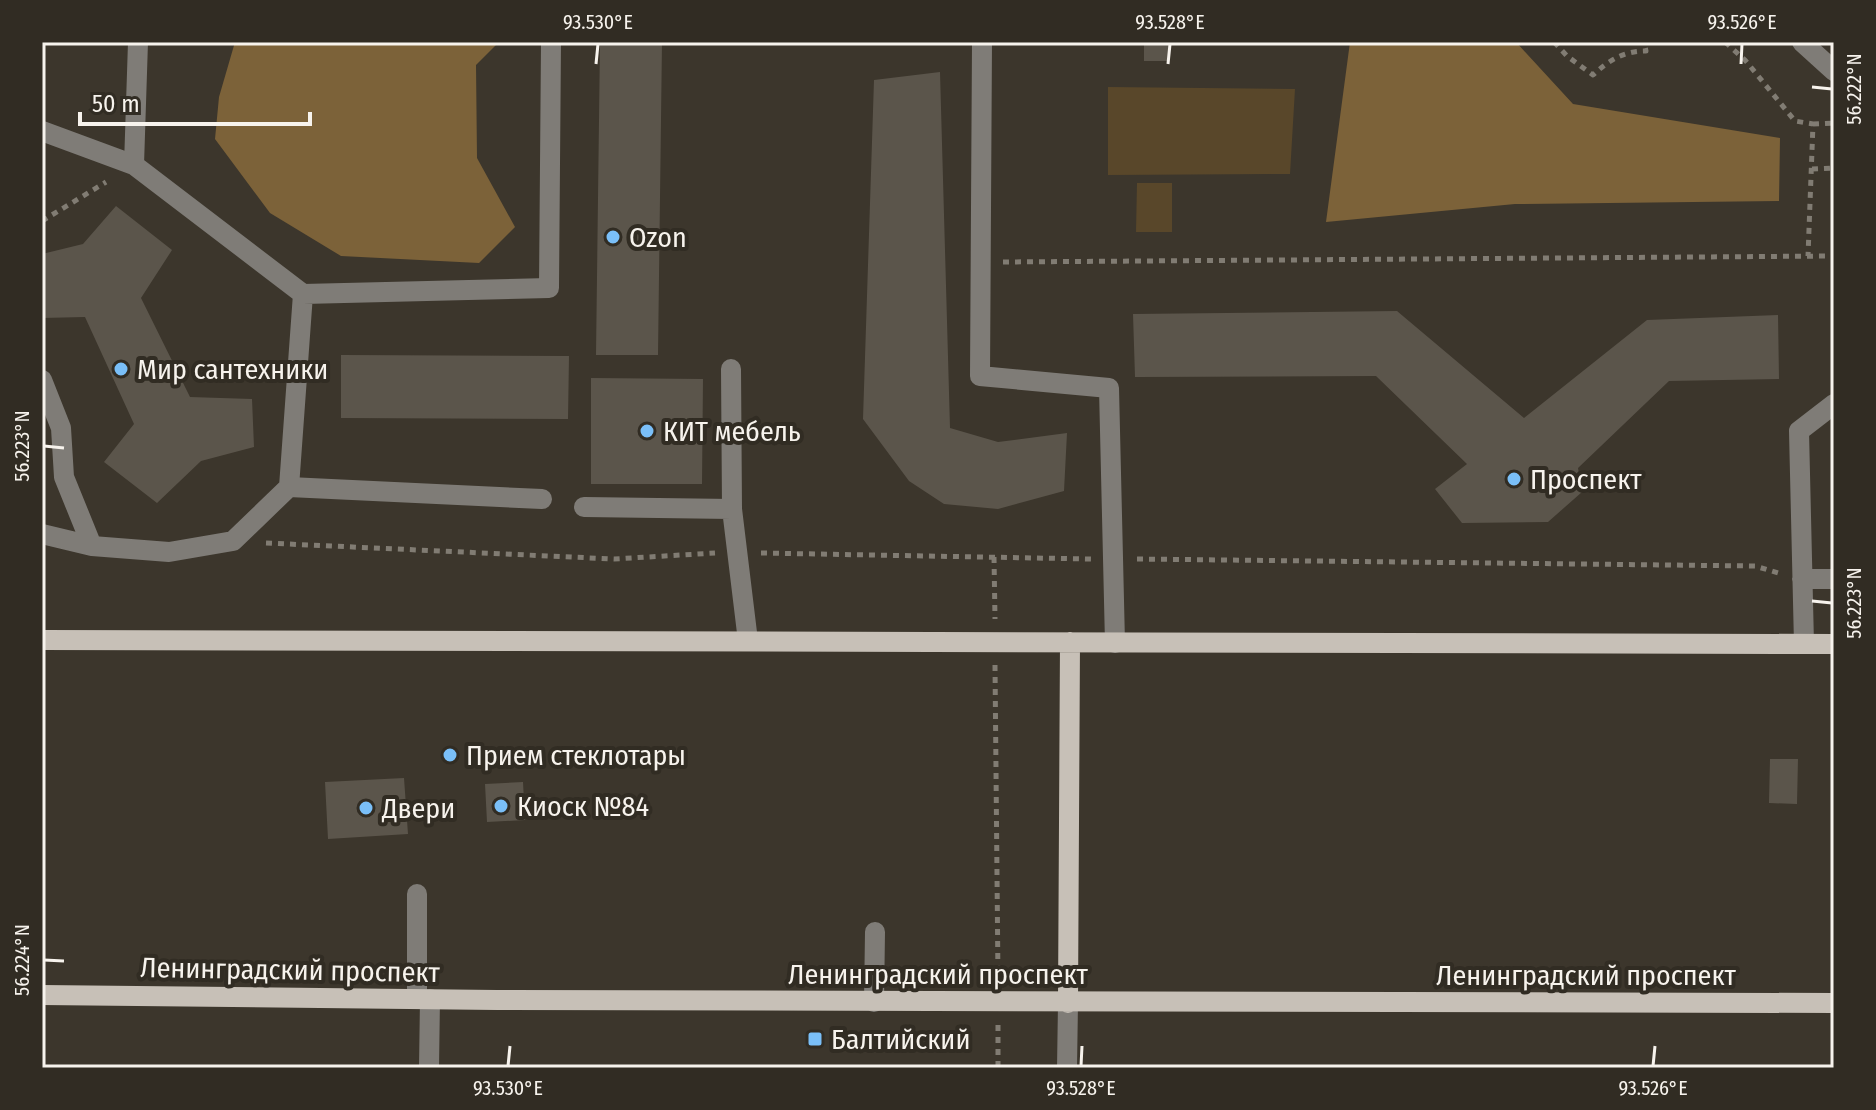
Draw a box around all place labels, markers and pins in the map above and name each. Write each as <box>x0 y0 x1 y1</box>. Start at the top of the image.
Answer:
place label: Ozon <box>629 221 687 254</box>
marker: Ozon <box>604 228 622 246</box>
place label: Мир сантехники <box>137 353 328 386</box>
marker: Мир сантехники <box>112 360 130 378</box>
place label: КИТ мебель <box>663 415 801 448</box>
marker: КИТ мебель <box>638 422 656 440</box>
place label: Проспект <box>1530 463 1642 496</box>
marker: Проспект <box>1505 470 1523 488</box>
place label: Прием стеклотары <box>466 739 686 772</box>
marker: Прием стеклотары <box>441 746 459 764</box>
place label: Киоск №84 <box>517 790 649 823</box>
place label: Двери <box>381 792 455 825</box>
marker: Киоск №84 <box>492 797 510 815</box>
marker: Двери <box>357 799 375 817</box>
place label: Балтийский <box>831 1023 970 1056</box>
marker: Балтийский <box>806 1030 824 1048</box>

